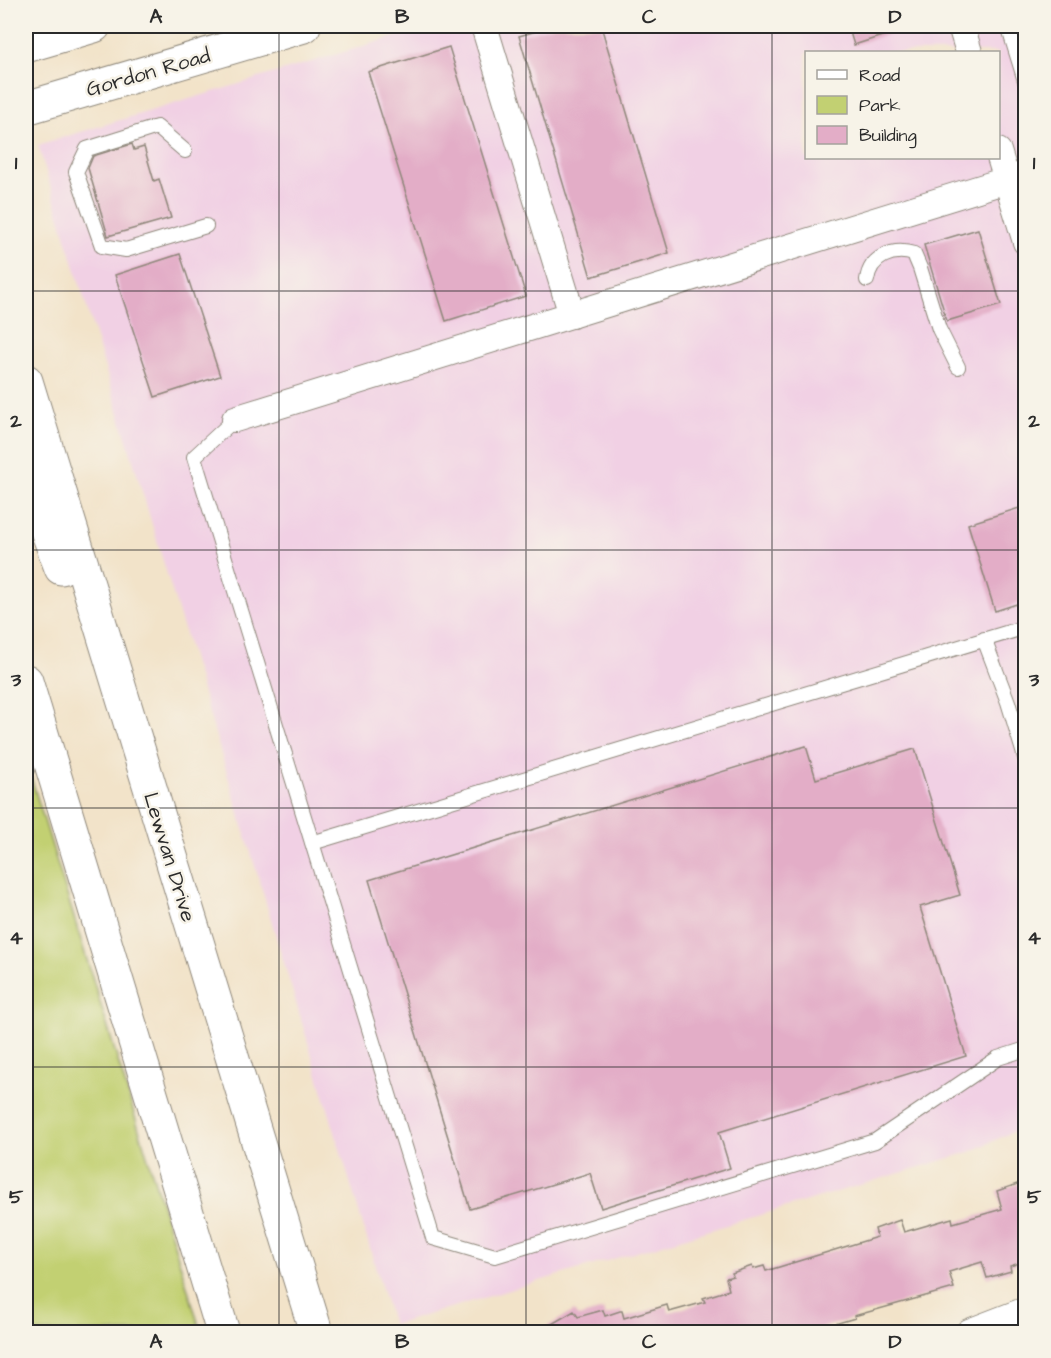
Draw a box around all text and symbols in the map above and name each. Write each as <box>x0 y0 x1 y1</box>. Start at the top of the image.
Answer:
text: A <box>150 3 163 31</box>
text: B <box>395 3 410 31</box>
text: C <box>642 3 657 31</box>
text: D <box>889 3 902 31</box>
street label: Gordon Road <box>83 41 214 104</box>
legend <box>805 51 1000 159</box>
text: Road <box>859 63 900 88</box>
text: Park <box>859 93 901 118</box>
text: Building <box>859 123 917 149</box>
text: 1 <box>15 149 18 177</box>
text: 1 <box>1033 149 1036 177</box>
text: 2 <box>9 407 22 435</box>
text: 2 <box>1027 407 1040 435</box>
text: 3 <box>10 666 22 694</box>
text: 3 <box>1028 666 1040 694</box>
street label: Lewvan Drive <box>136 789 203 925</box>
text: 4 <box>9 924 23 952</box>
text: 4 <box>1027 924 1041 952</box>
text: 5 <box>9 1183 24 1211</box>
text: 5 <box>1027 1183 1042 1211</box>
text: A <box>150 1328 163 1356</box>
text: B <box>395 1328 410 1356</box>
text: C <box>642 1328 657 1356</box>
text: D <box>889 1328 902 1356</box>

